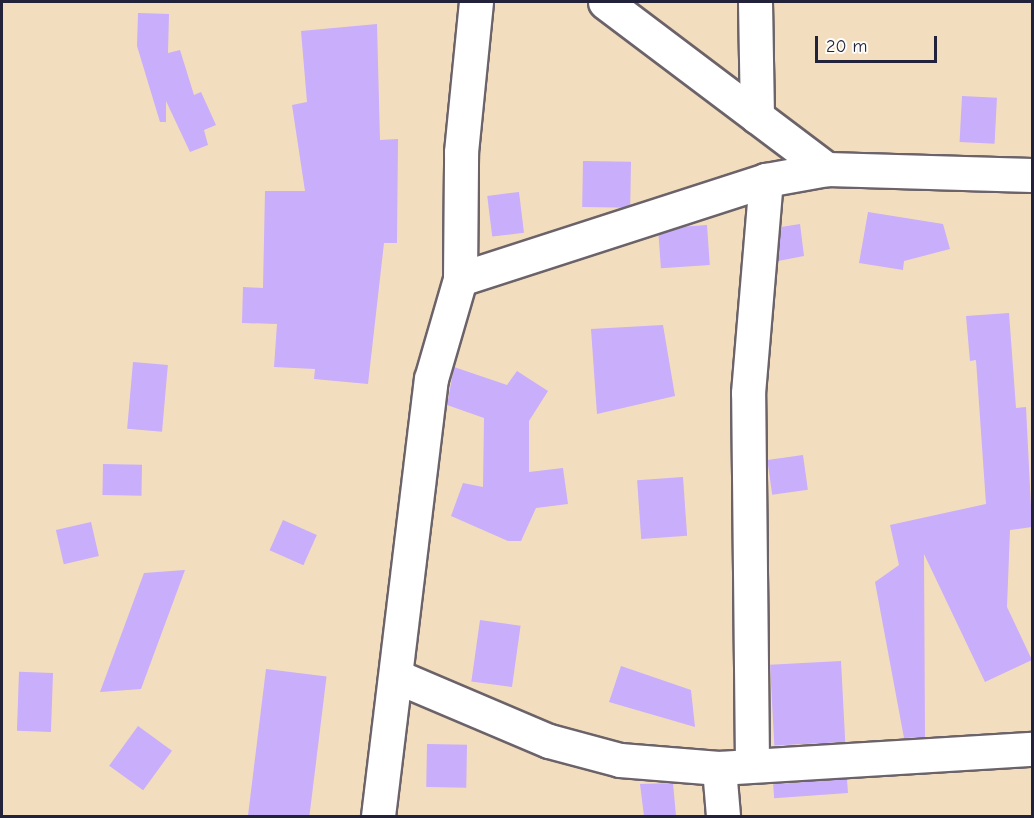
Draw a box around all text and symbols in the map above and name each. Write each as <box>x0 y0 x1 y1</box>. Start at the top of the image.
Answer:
scale bar <box>818 24 940 62</box>
text: 20 m <box>826 36 867 57</box>

